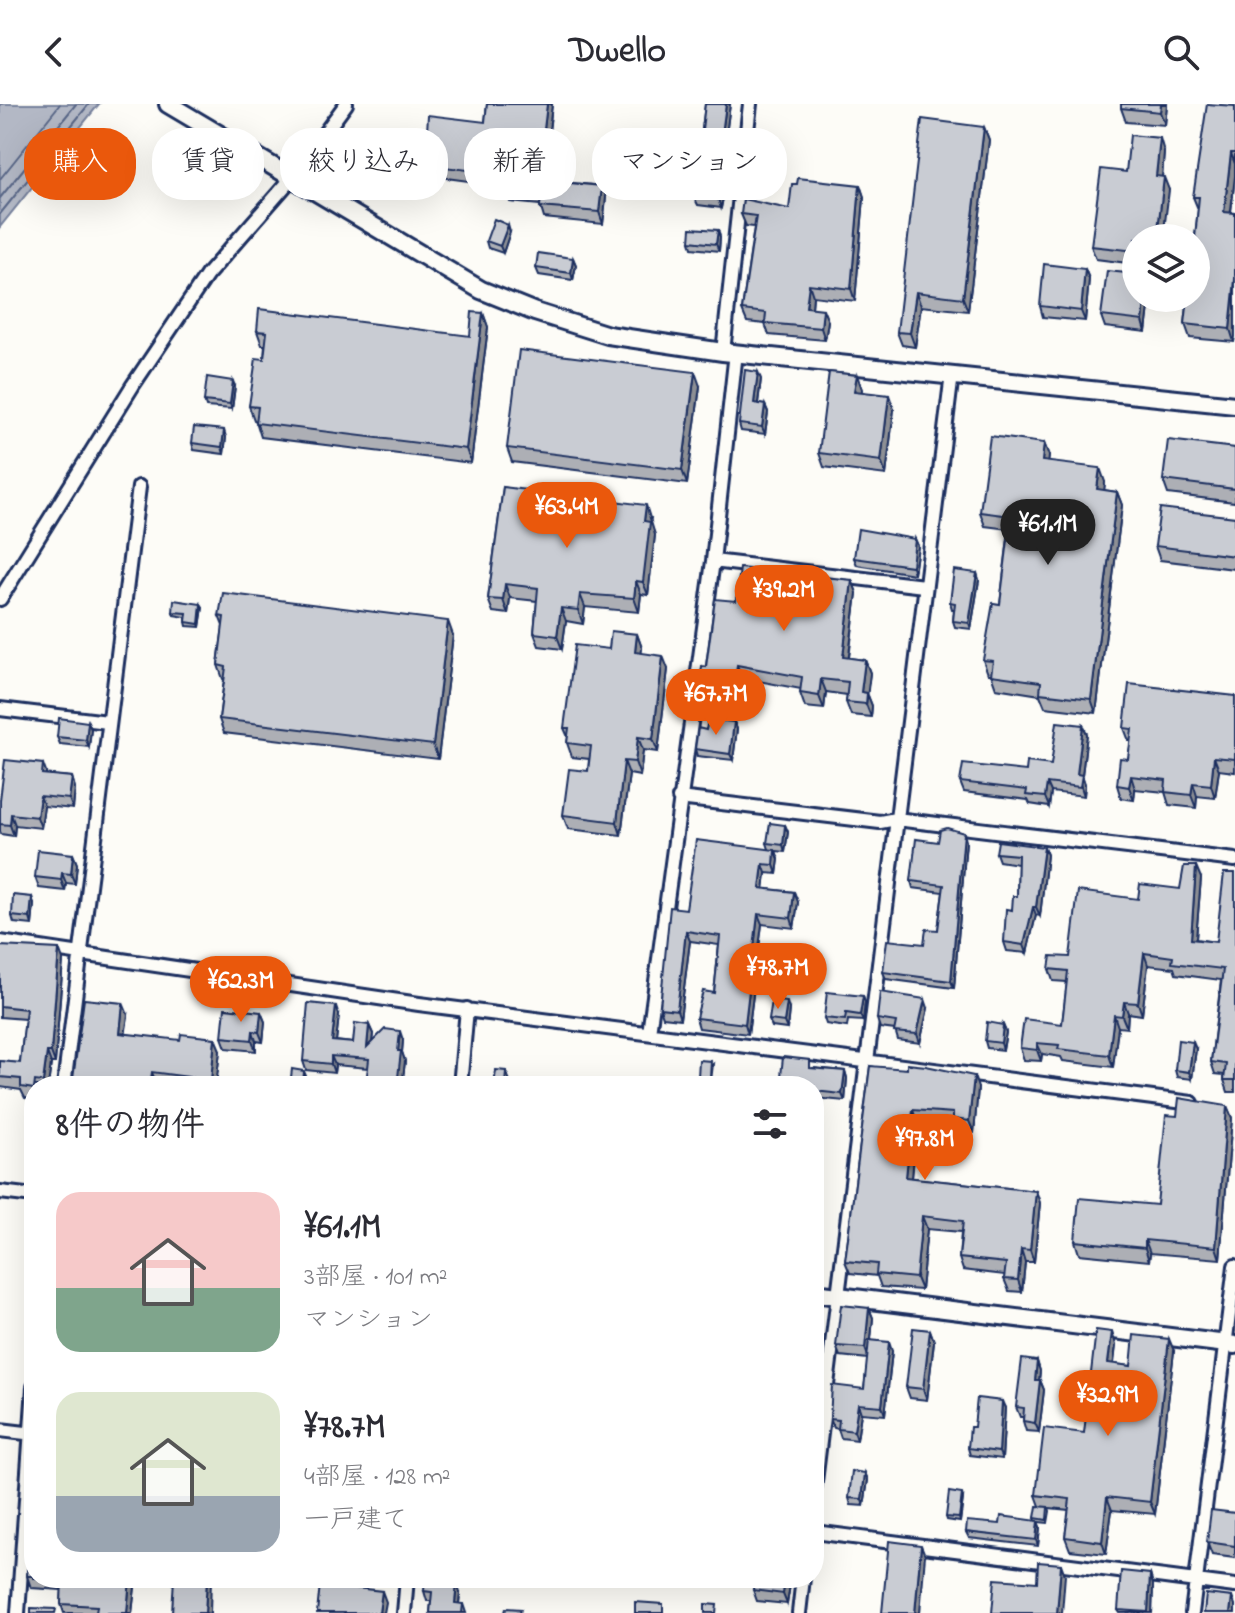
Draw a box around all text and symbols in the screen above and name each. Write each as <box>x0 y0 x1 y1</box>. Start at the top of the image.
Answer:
text: Dwello <box>569 26 666 79</box>
icon: back <box>32 30 76 74</box>
icon: search <box>1159 30 1203 74</box>
chip: 購入 <box>24 128 136 200</box>
chip: 賃貸 <box>152 128 264 200</box>
chip: 絞り込み <box>280 128 448 200</box>
chip: 新着 <box>464 128 576 200</box>
chip: マンション <box>592 128 787 200</box>
map controls <box>1122 224 1210 312</box>
button: layers <box>1122 224 1210 312</box>
pin: ¥63.4M <box>502 482 632 550</box>
text: ¥63.4M <box>535 489 599 527</box>
pin: ¥61.1M <box>983 499 1113 567</box>
text: ¥61.1M <box>1018 506 1078 544</box>
pin: ¥39.2M <box>719 565 849 633</box>
text: ¥39.2M <box>753 572 815 610</box>
pin: ¥67.7M <box>651 669 781 737</box>
text: ¥67.7M <box>684 676 748 714</box>
pin: ¥78.7M <box>713 943 843 1011</box>
text: ¥78.7M <box>747 950 809 988</box>
pin: ¥62.3M <box>176 956 306 1024</box>
text: ¥62.3M <box>208 963 274 1001</box>
text: 8件の物件 <box>56 1102 205 1152</box>
icon: filters <box>748 1102 792 1146</box>
pin: ¥97.8M <box>860 1114 990 1182</box>
text: ¥97.8M <box>895 1121 955 1159</box>
text: ¥61.1M <box>304 1204 381 1254</box>
icon: home <box>120 1224 216 1320</box>
text: 3部屋 · 101 m² <box>304 1259 447 1297</box>
text: マンション <box>304 1302 433 1340</box>
pin: ¥32.9M <box>1043 1370 1173 1438</box>
text: ¥32.9M <box>1077 1377 1139 1415</box>
text: ¥78.7M <box>304 1404 386 1454</box>
icon: home <box>120 1424 216 1520</box>
text: 4部屋 · 128 m² <box>304 1459 451 1497</box>
text: 一戸建て <box>304 1502 408 1540</box>

